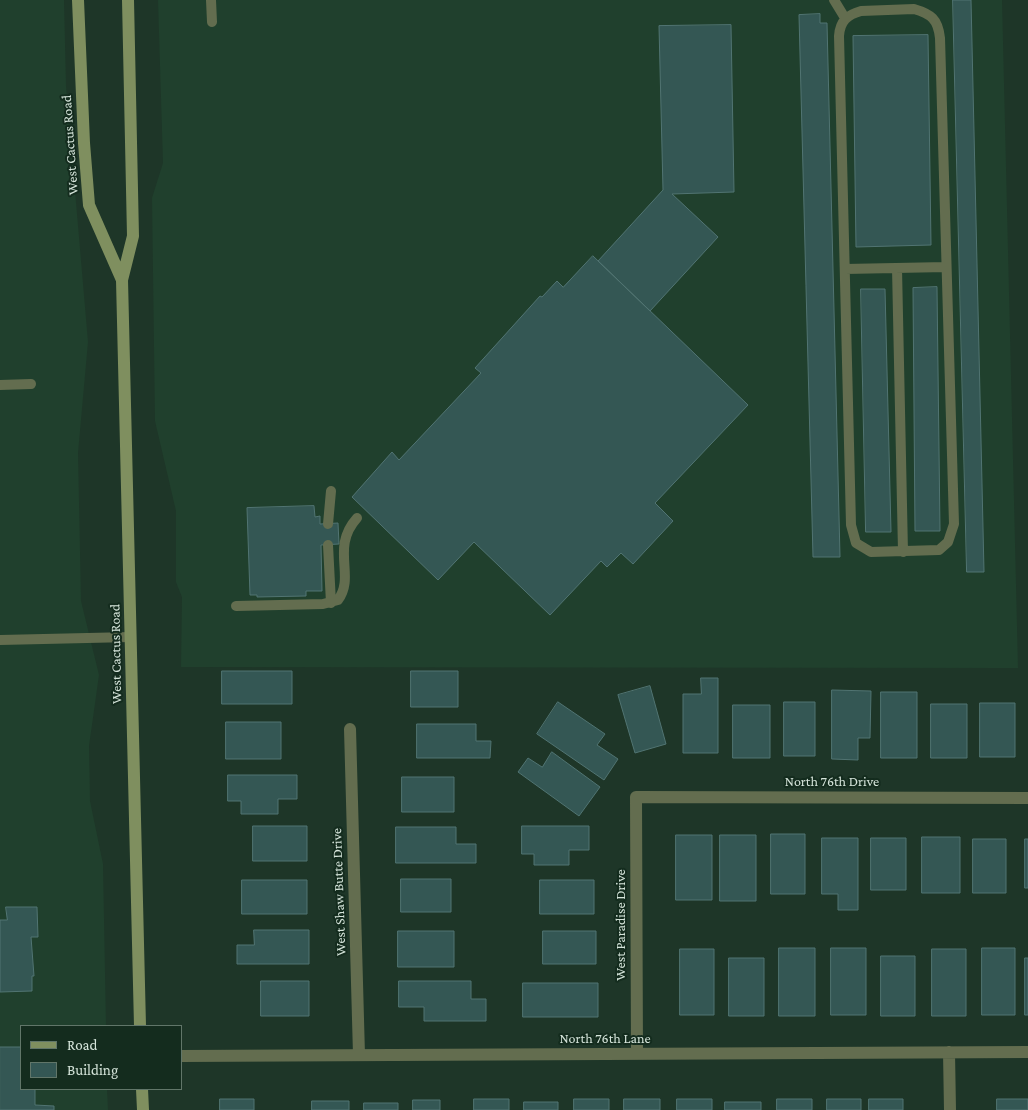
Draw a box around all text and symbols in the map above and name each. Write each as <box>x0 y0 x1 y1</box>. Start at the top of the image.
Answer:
street label: West Cactus Road <box>58 94 82 196</box>
street label: West Cactus Road <box>107 604 125 704</box>
street label: North 76th Drive <box>785 774 879 790</box>
street label: West Shaw Butte Drive <box>328 828 350 956</box>
street label: West Paradise Drive <box>613 869 629 981</box>
legend <box>20 1025 182 1090</box>
street label: North 76th Lane <box>559 1031 651 1047</box>
text: Road <box>67 1037 97 1053</box>
text: Building <box>67 1062 118 1078</box>

